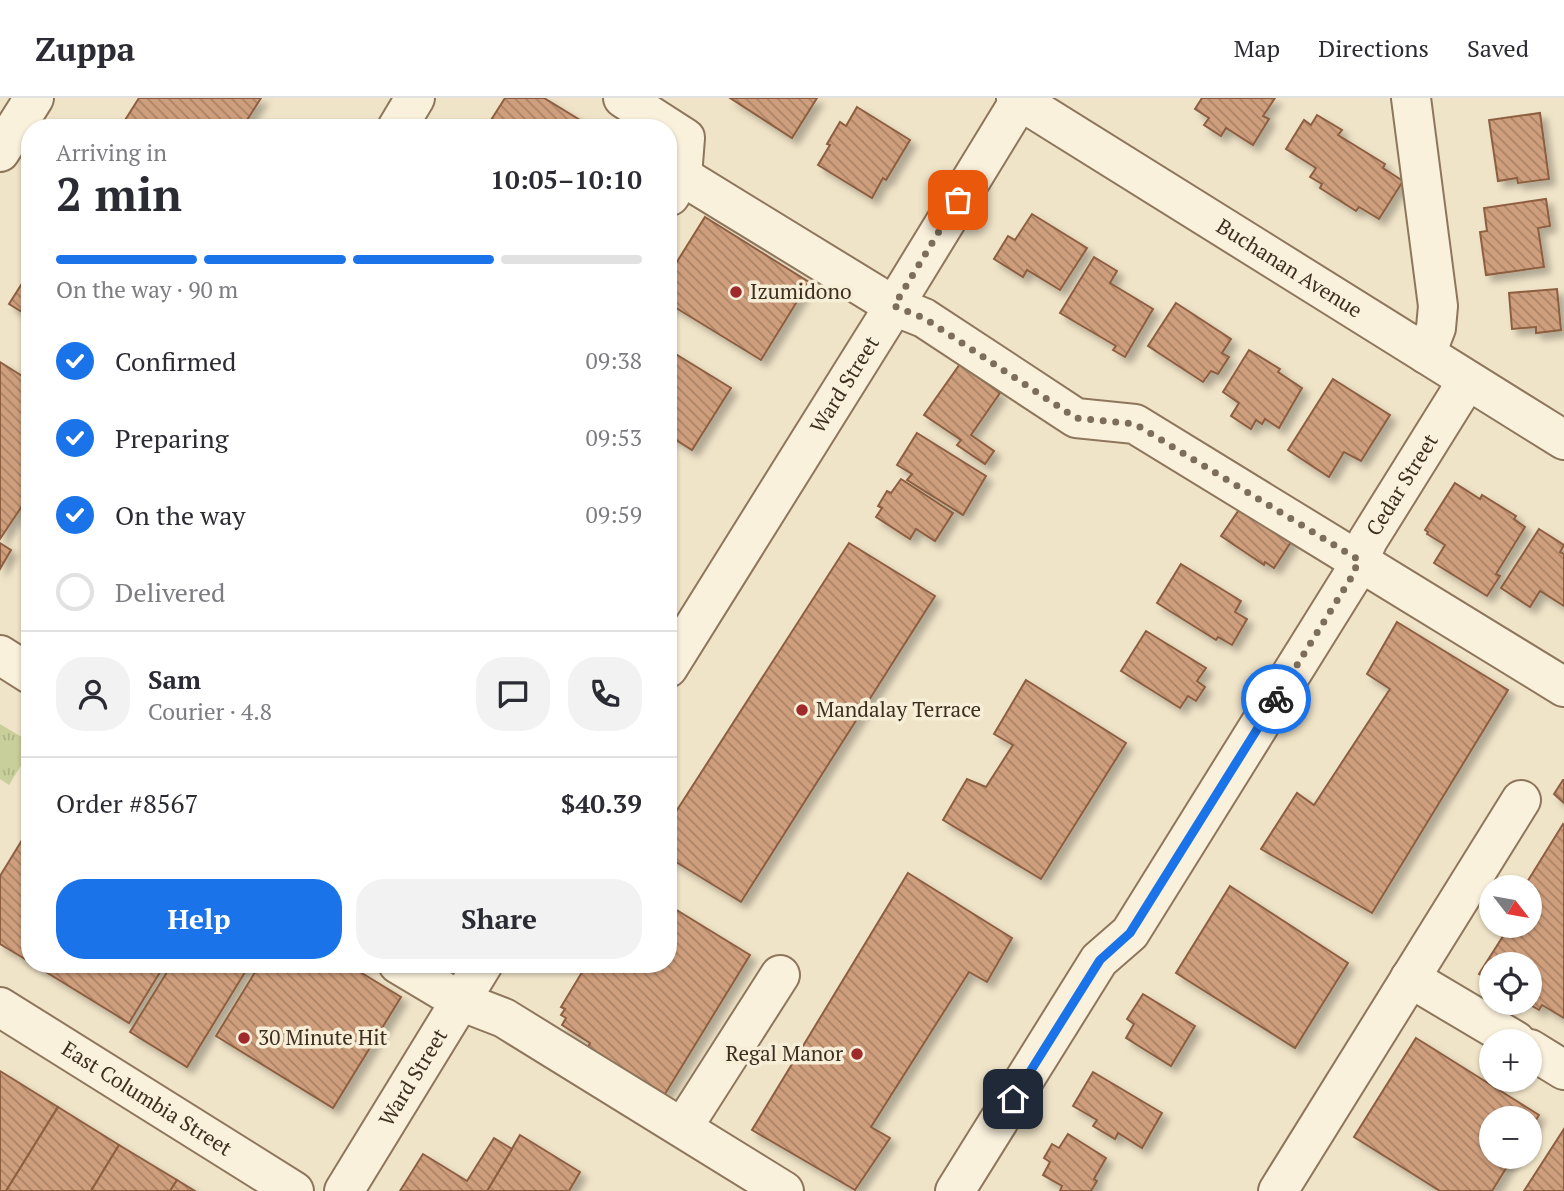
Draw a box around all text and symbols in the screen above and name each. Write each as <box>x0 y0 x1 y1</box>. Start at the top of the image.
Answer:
text: Zuppa <box>35 27 135 70</box>
text: Map <box>1234 32 1280 64</box>
text: Directions <box>1318 32 1429 64</box>
text: Saved <box>1467 32 1529 64</box>
text: Arriving in <box>56 137 167 168</box>
text: 10:05–10:10 <box>490 162 642 196</box>
text: 2 min <box>56 163 182 224</box>
pin <box>928 170 988 230</box>
icon: bag <box>939 181 977 219</box>
street label: Buchanan Avenue <box>1212 212 1368 324</box>
text: On the way · 90 m <box>56 274 238 305</box>
place label: Izumidono <box>750 277 852 305</box>
marker: Izumidono <box>728 284 744 300</box>
street label: Ward Street <box>803 330 885 438</box>
icon: check <box>56 342 94 380</box>
text: Confirmed <box>115 344 236 378</box>
text: 09:38 <box>585 345 642 376</box>
icon: check <box>56 419 94 457</box>
text: Preparing <box>115 421 228 455</box>
text: 09:53 <box>585 422 642 453</box>
street label: Cedar Street <box>1359 428 1444 541</box>
icon: check <box>56 496 94 534</box>
text: On the way <box>115 498 246 532</box>
text: 09:59 <box>585 499 642 530</box>
text: Delivered <box>115 575 225 609</box>
button: person <box>56 657 130 731</box>
button: chat <box>476 657 550 731</box>
button: phone <box>568 657 642 731</box>
text: Sam <box>148 662 201 696</box>
courier <box>1241 664 1311 734</box>
icon: bike <box>1257 680 1295 718</box>
place label: Mandalay Terrace <box>816 695 981 723</box>
text: Courier · 4.8 <box>148 696 272 727</box>
marker: Mandalay Terrace <box>794 702 810 718</box>
text: Order #8567 <box>56 786 198 820</box>
text: $40.39 <box>561 786 642 820</box>
north arrow <box>1479 875 1542 938</box>
map controls <box>1479 875 1542 1169</box>
button: Help <box>56 879 342 959</box>
button: Share <box>356 879 642 959</box>
button: locate <box>1479 952 1542 1015</box>
place label: 30 Minute Hit <box>258 1023 388 1051</box>
street label: Ward Street <box>372 1023 453 1131</box>
button: + <box>1479 1029 1542 1092</box>
marker: 30 Minute Hit <box>236 1030 252 1046</box>
street label: East Columbia Street <box>57 1034 238 1162</box>
place label: Regal Manor <box>725 1039 843 1067</box>
marker: Regal Manor <box>849 1046 865 1062</box>
pin <box>983 1069 1043 1129</box>
icon: home <box>994 1080 1032 1118</box>
button: − <box>1479 1106 1542 1169</box>

